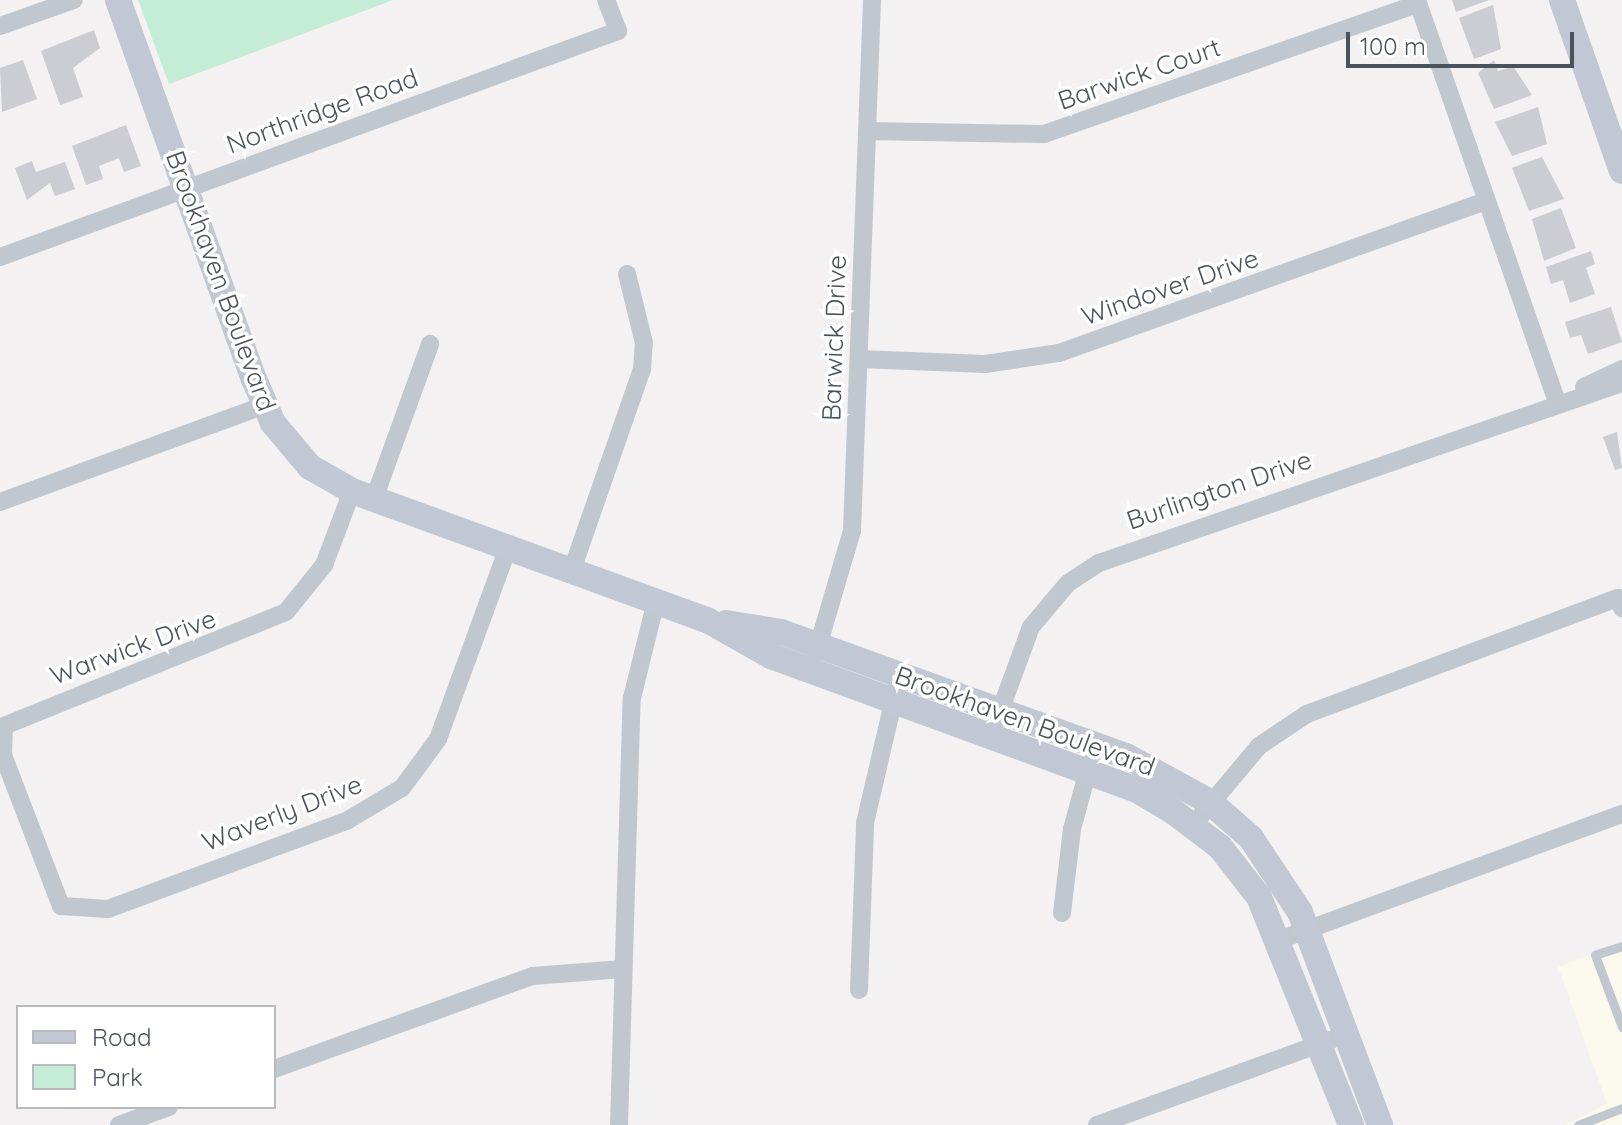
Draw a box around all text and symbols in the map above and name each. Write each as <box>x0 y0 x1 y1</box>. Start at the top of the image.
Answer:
scale bar <box>1350 16 1578 66</box>
text: 100 m <box>1360 31 1426 61</box>
street label: Barwick Court <box>1054 32 1224 116</box>
street label: Northridge Road <box>222 62 422 160</box>
street label: Brookhaven Boulevard <box>159 147 283 415</box>
street label: Windover Drive <box>1077 242 1263 332</box>
street label: Barwick Drive <box>816 254 852 422</box>
street label: Burlington Drive <box>1122 444 1316 536</box>
street label: Warwick Drive <box>46 603 220 691</box>
street label: Brookhaven Boulevard <box>891 659 1159 783</box>
street label: Waverly Drive <box>198 768 366 858</box>
legend <box>16 1005 276 1109</box>
text: Road <box>92 1022 152 1052</box>
text: Park <box>92 1062 143 1092</box>

